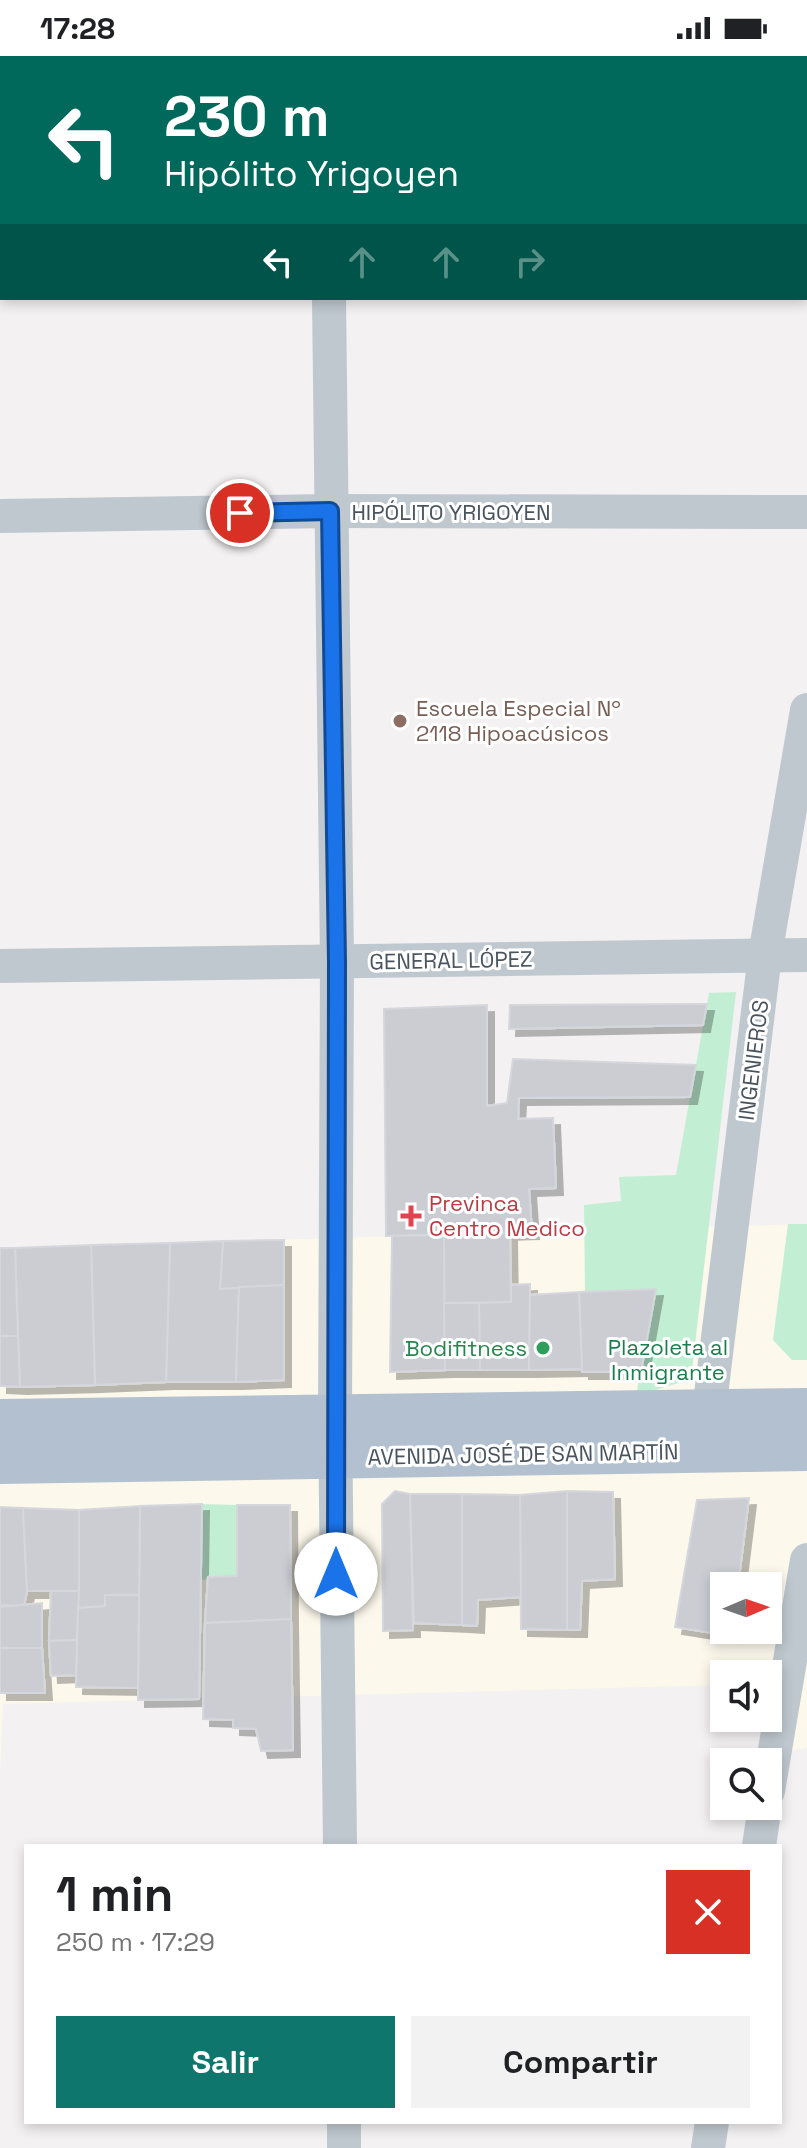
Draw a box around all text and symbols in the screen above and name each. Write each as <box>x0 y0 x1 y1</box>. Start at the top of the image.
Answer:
text: 17:28 <box>40 9 115 48</box>
text: 230 m <box>164 81 330 152</box>
icon: left <box>32 88 136 192</box>
text: Hipólito Yrigoyen <box>164 151 459 197</box>
icon: left <box>256 240 300 284</box>
icon: ahead <box>340 240 384 284</box>
icon: ahead <box>424 240 468 284</box>
icon: right <box>508 240 552 284</box>
pin <box>206 479 274 547</box>
icon: arrive <box>218 491 262 535</box>
street label: HIPÓLITO YRIGOYEN <box>351 498 551 526</box>
place label: Escuela Especial Nº 2118 Hipoacúsicos <box>416 694 621 747</box>
marker: Escuela Especial Nº 2118 Hipoacúsicos <box>391 712 409 730</box>
street label: GENERAL LÓPEZ <box>369 945 533 975</box>
street label: INGENIEROS <box>732 998 774 1122</box>
place label: Previnca Centro Medico <box>429 1189 585 1242</box>
marker: Previnca Centro Medico <box>400 1205 422 1227</box>
park label: Plazoleta al Inmigrante <box>608 1333 728 1386</box>
place label: Bodifitness <box>405 1334 527 1362</box>
marker: Bodifitness <box>534 1339 552 1357</box>
street label: AVENIDA JOSÉ DE SAN MARTÍN <box>367 1437 679 1471</box>
position arrow <box>294 1532 378 1616</box>
north arrow <box>710 1572 782 1644</box>
map controls <box>710 1572 782 1820</box>
button: sound <box>710 1660 782 1732</box>
button: search <box>710 1748 782 1820</box>
text: 1 min <box>56 1864 173 1925</box>
button: close <box>666 1870 750 1954</box>
text: 250 m · 17:29 <box>56 1925 215 1959</box>
button: Salir <box>56 2016 395 2108</box>
button: Compartir <box>411 2016 750 2108</box>

